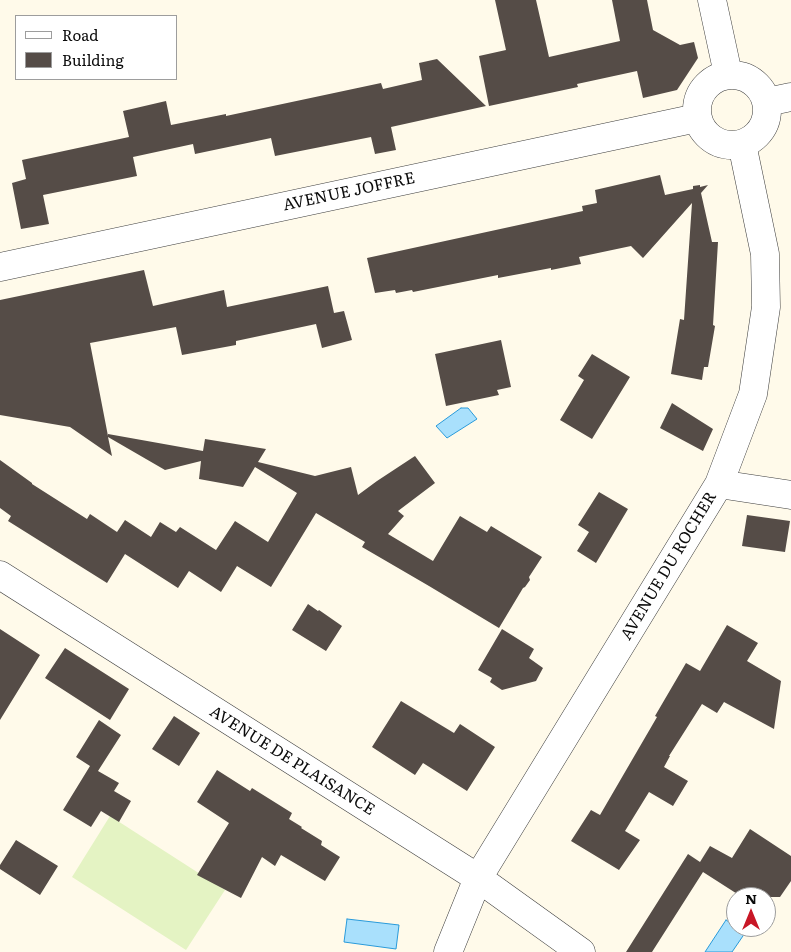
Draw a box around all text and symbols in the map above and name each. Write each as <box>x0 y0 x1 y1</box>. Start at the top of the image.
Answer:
legend <box>15 15 178 80</box>
text: Road <box>62 23 98 46</box>
text: Building <box>62 48 124 71</box>
street label: AVENUE JOFFRE <box>281 169 417 215</box>
street label: AVENUE DU ROCHER <box>617 488 721 644</box>
street label: AVENUE DE PLAISANCE <box>206 702 378 820</box>
north arrow <box>726 887 776 937</box>
text: N <box>745 888 757 908</box>

